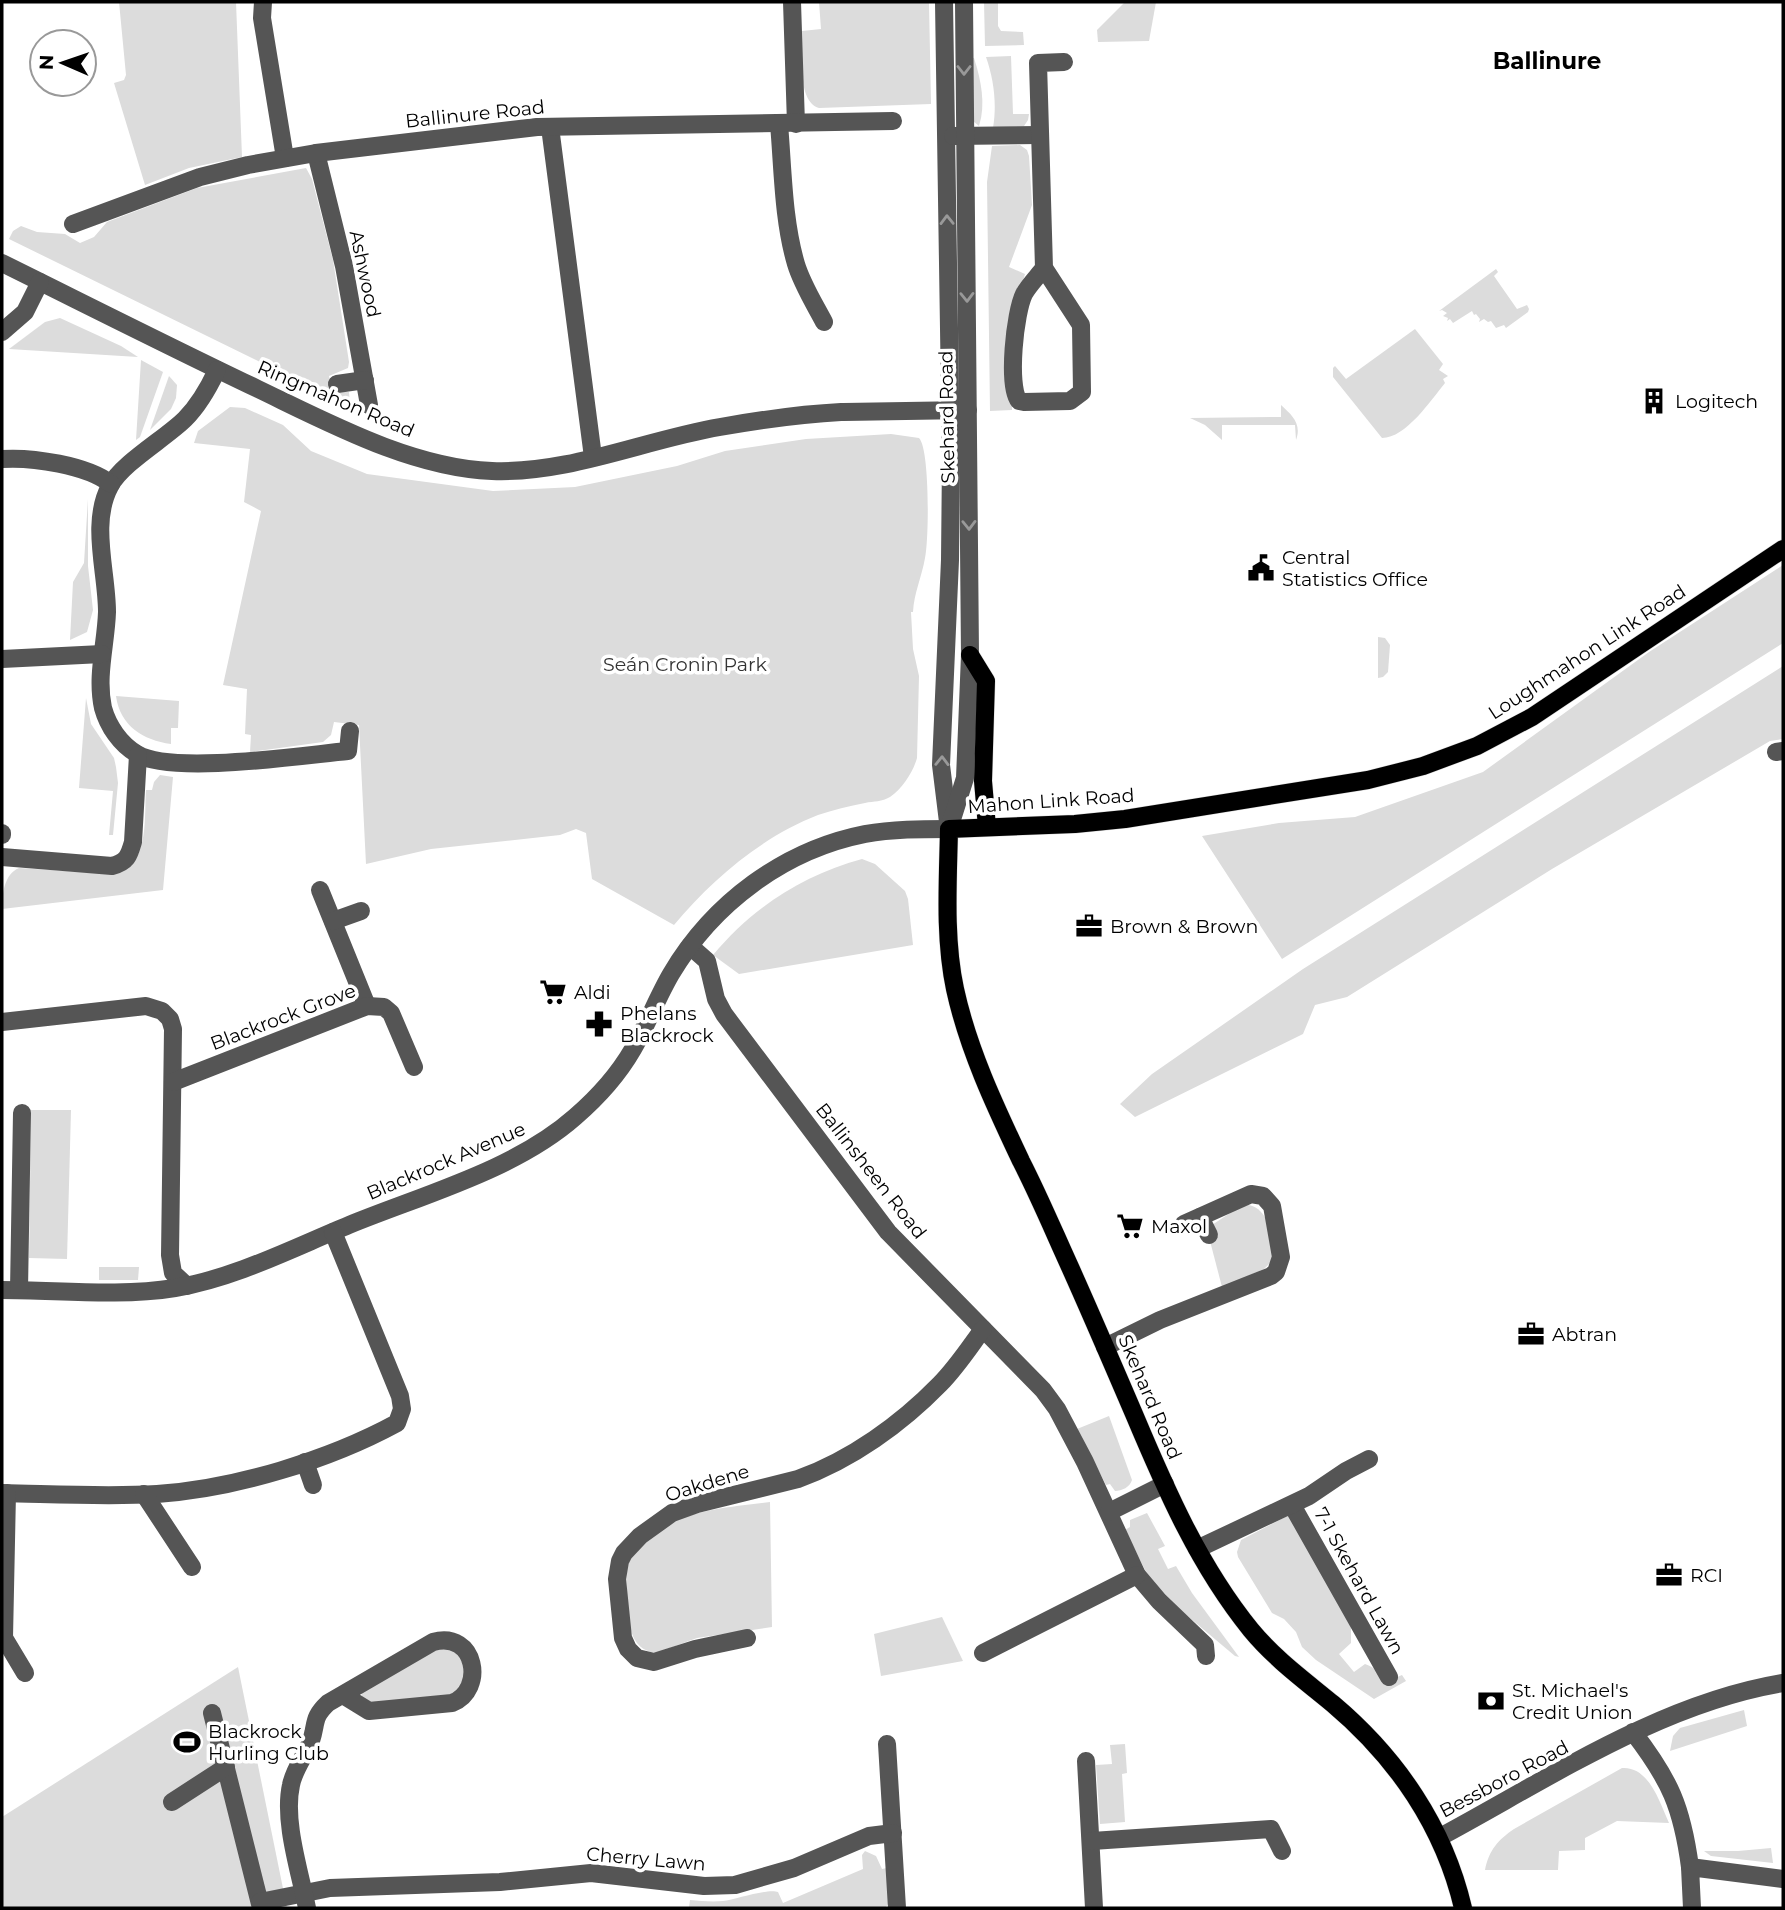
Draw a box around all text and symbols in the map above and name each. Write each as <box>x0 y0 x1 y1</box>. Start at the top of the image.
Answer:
north arrow <box>28 28 98 98</box>
district label: Ballinure <box>1493 47 1601 75</box>
text: N <box>35 54 58 71</box>
one-way arrow <box>956 65 972 76</box>
street label: Ballinure Road <box>404 95 546 133</box>
one-way arrow <box>940 214 955 225</box>
street label: Ashwood <box>345 228 385 320</box>
one-way arrow <box>959 292 974 303</box>
street label: Skehard Road <box>934 350 960 484</box>
street label: Ringmahon Road <box>254 356 418 442</box>
building icon: Logitech <box>1639 386 1669 416</box>
place label: Logitech <box>1675 390 1758 413</box>
one-way arrow <box>961 520 977 531</box>
place label: Central Statistics Office <box>1282 546 1428 591</box>
public building icon: Central Statistics Office <box>1246 553 1276 583</box>
street label: Loughmahon Link Road <box>1484 580 1690 724</box>
park label: Seán Cronin Park <box>603 653 768 676</box>
one-way arrow <box>934 755 950 766</box>
street label: Mahon Link Road <box>967 784 1135 818</box>
office icon: Brown & Brown <box>1074 911 1104 941</box>
place label: Brown & Brown <box>1110 915 1258 938</box>
supermarket icon: Aldi <box>538 977 568 1007</box>
street label: Blackrock Grove <box>207 979 359 1055</box>
place label: Aldi <box>574 981 611 1004</box>
place label: Phelans Blackrock <box>620 1002 714 1047</box>
pharmacy icon: Phelans Blackrock <box>584 1009 614 1039</box>
street label: Ballinsheen Road <box>811 1098 931 1244</box>
street label: Blackrock Avenue <box>363 1117 529 1205</box>
supermarket icon: Maxol <box>1115 1211 1145 1241</box>
place label: Maxol <box>1151 1215 1207 1238</box>
office icon: Abtran <box>1516 1319 1546 1349</box>
place label: Abtran <box>1552 1323 1617 1346</box>
street label: Skehard Road <box>1113 1331 1187 1463</box>
street label: Oakdene <box>662 1459 752 1507</box>
street label: 7-1 Skehard Lawn <box>1309 1504 1409 1658</box>
office icon: RCI <box>1654 1560 1684 1590</box>
place label: RCI <box>1690 1564 1723 1587</box>
place label: St. Michael's Credit Union <box>1512 1679 1633 1724</box>
bank icon: St. Michael's Credit Union <box>1476 1686 1506 1716</box>
place label: Blackrock Hurling Club <box>208 1720 329 1765</box>
sports icon: Blackrock Hurling Club <box>172 1727 202 1757</box>
street label: Bessboro Road <box>1435 1735 1573 1823</box>
street label: Cherry Lawn <box>585 1842 707 1876</box>

